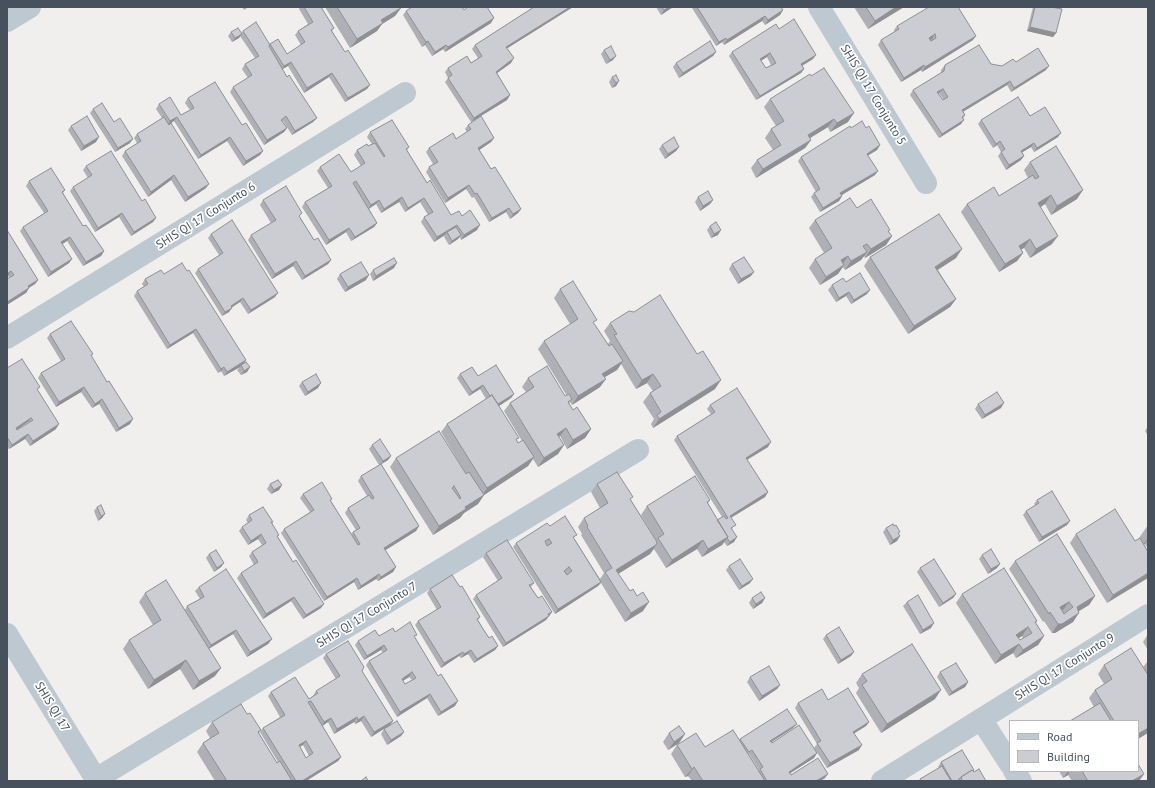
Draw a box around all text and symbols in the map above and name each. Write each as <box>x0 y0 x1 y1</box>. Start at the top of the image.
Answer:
street label: SHIS QI 17 Conjunto 5 <box>837 42 909 148</box>
street label: SHIS QI 17 Conjunto 6 <box>154 180 258 252</box>
street label: SHIS QI 17 Conjunto 7 <box>314 579 420 651</box>
street label: SHIS QI 17 Conjunto 9 <box>1013 631 1117 703</box>
street label: SHIS QI 17 <box>32 680 72 734</box>
legend <box>1009 720 1139 772</box>
text: Road <box>1047 729 1072 744</box>
text: Building <box>1047 749 1090 764</box>

